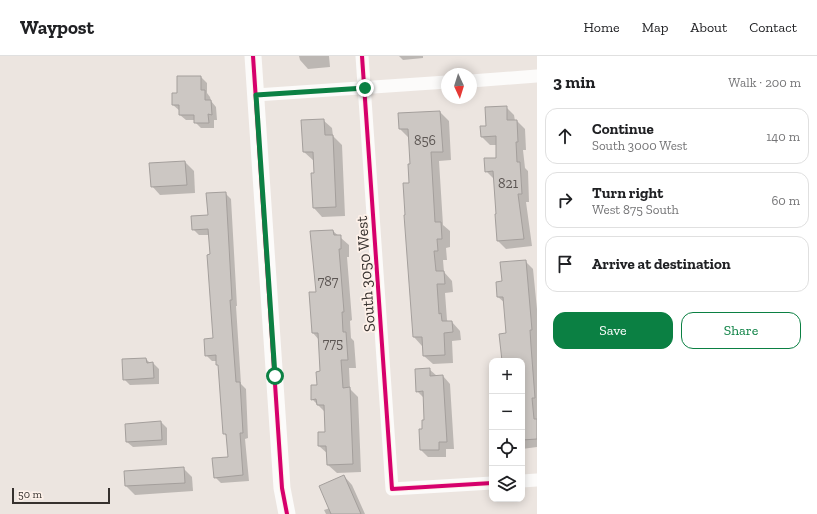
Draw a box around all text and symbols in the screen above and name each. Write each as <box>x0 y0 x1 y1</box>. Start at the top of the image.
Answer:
text: Waypost <box>20 16 94 39</box>
text: Home <box>584 19 620 36</box>
text: Map <box>642 19 668 36</box>
text: About <box>690 19 727 36</box>
text: Contact <box>749 19 797 36</box>
north arrow <box>441 68 477 104</box>
text: 3 min <box>553 72 595 92</box>
text: Walk · 200 m <box>728 75 801 90</box>
route end <box>356 79 374 97</box>
text: Continue <box>592 120 654 138</box>
icon: ahead <box>554 125 576 147</box>
text: 140 m <box>766 129 800 144</box>
house number: 856 <box>414 132 436 149</box>
text: South 3000 West <box>592 138 687 153</box>
house number: 821 <box>498 175 519 192</box>
text: Turn right <box>592 184 663 202</box>
icon: right <box>554 189 576 211</box>
text: 60 m <box>771 193 800 208</box>
text: West 875 South <box>592 202 679 217</box>
street label: South 3050 West <box>352 215 379 333</box>
icon: arrive <box>554 253 576 275</box>
text: Arrive at destination <box>592 255 731 273</box>
house number: 787 <box>318 273 339 290</box>
button: Save <box>553 312 673 349</box>
button: Share <box>681 312 801 349</box>
house number: 775 <box>323 335 343 352</box>
map controls <box>489 358 525 502</box>
button: + <box>489 358 525 394</box>
route start <box>266 367 284 385</box>
button: − <box>489 394 525 430</box>
button: locate <box>489 430 525 466</box>
button: layers <box>489 466 525 502</box>
scale bar <box>12 486 110 505</box>
text: 50 m <box>18 488 42 501</box>

